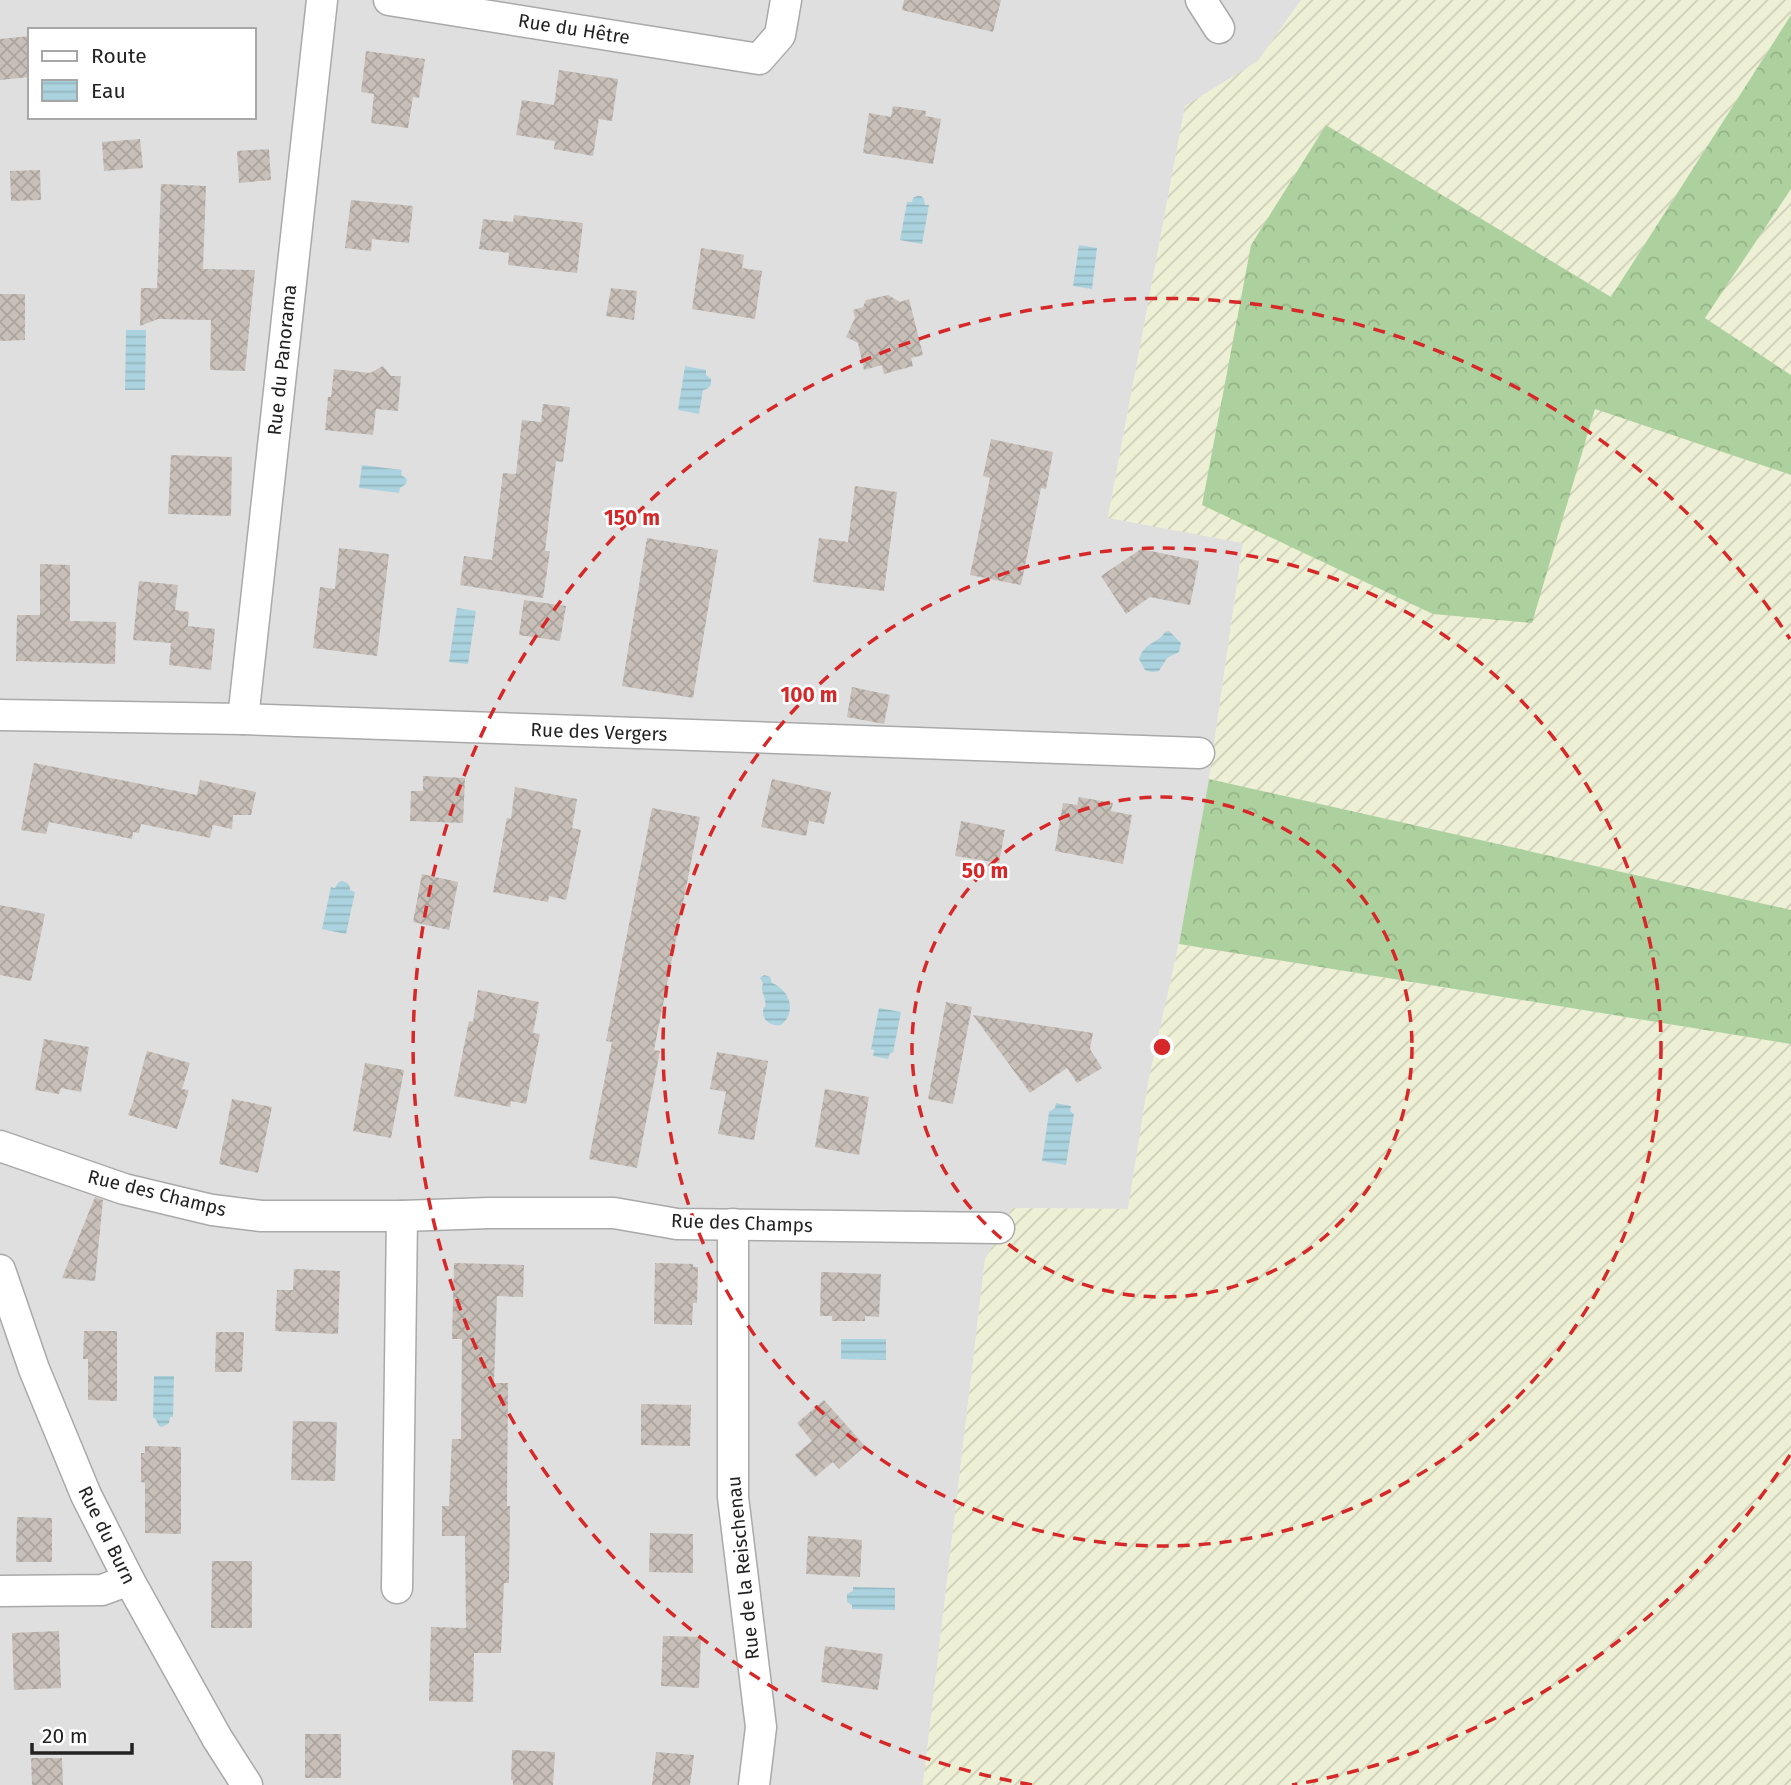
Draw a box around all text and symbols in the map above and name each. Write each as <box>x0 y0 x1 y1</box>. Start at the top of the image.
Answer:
street label: Rue du Hêtre <box>517 9 631 49</box>
legend <box>28 28 256 119</box>
text: Route <box>91 43 147 69</box>
text: Eau <box>91 78 126 104</box>
street label: Rue du Panorama <box>263 283 301 437</box>
text: 150 m <box>604 505 660 531</box>
text: 100 m <box>780 682 838 708</box>
street label: Rue des Vergers <box>530 718 668 746</box>
text: 50 m <box>962 858 1008 884</box>
centre of rings <box>1150 1035 1174 1059</box>
street label: Rue des Champs <box>85 1165 229 1221</box>
street label: Rue des Champs <box>671 1209 813 1237</box>
street label: Rue de la Reischenau <box>722 1475 764 1661</box>
street label: Rue du Burn <box>73 1482 141 1588</box>
scale bar <box>32 1712 131 1756</box>
text: 20 m <box>42 1723 88 1749</box>

